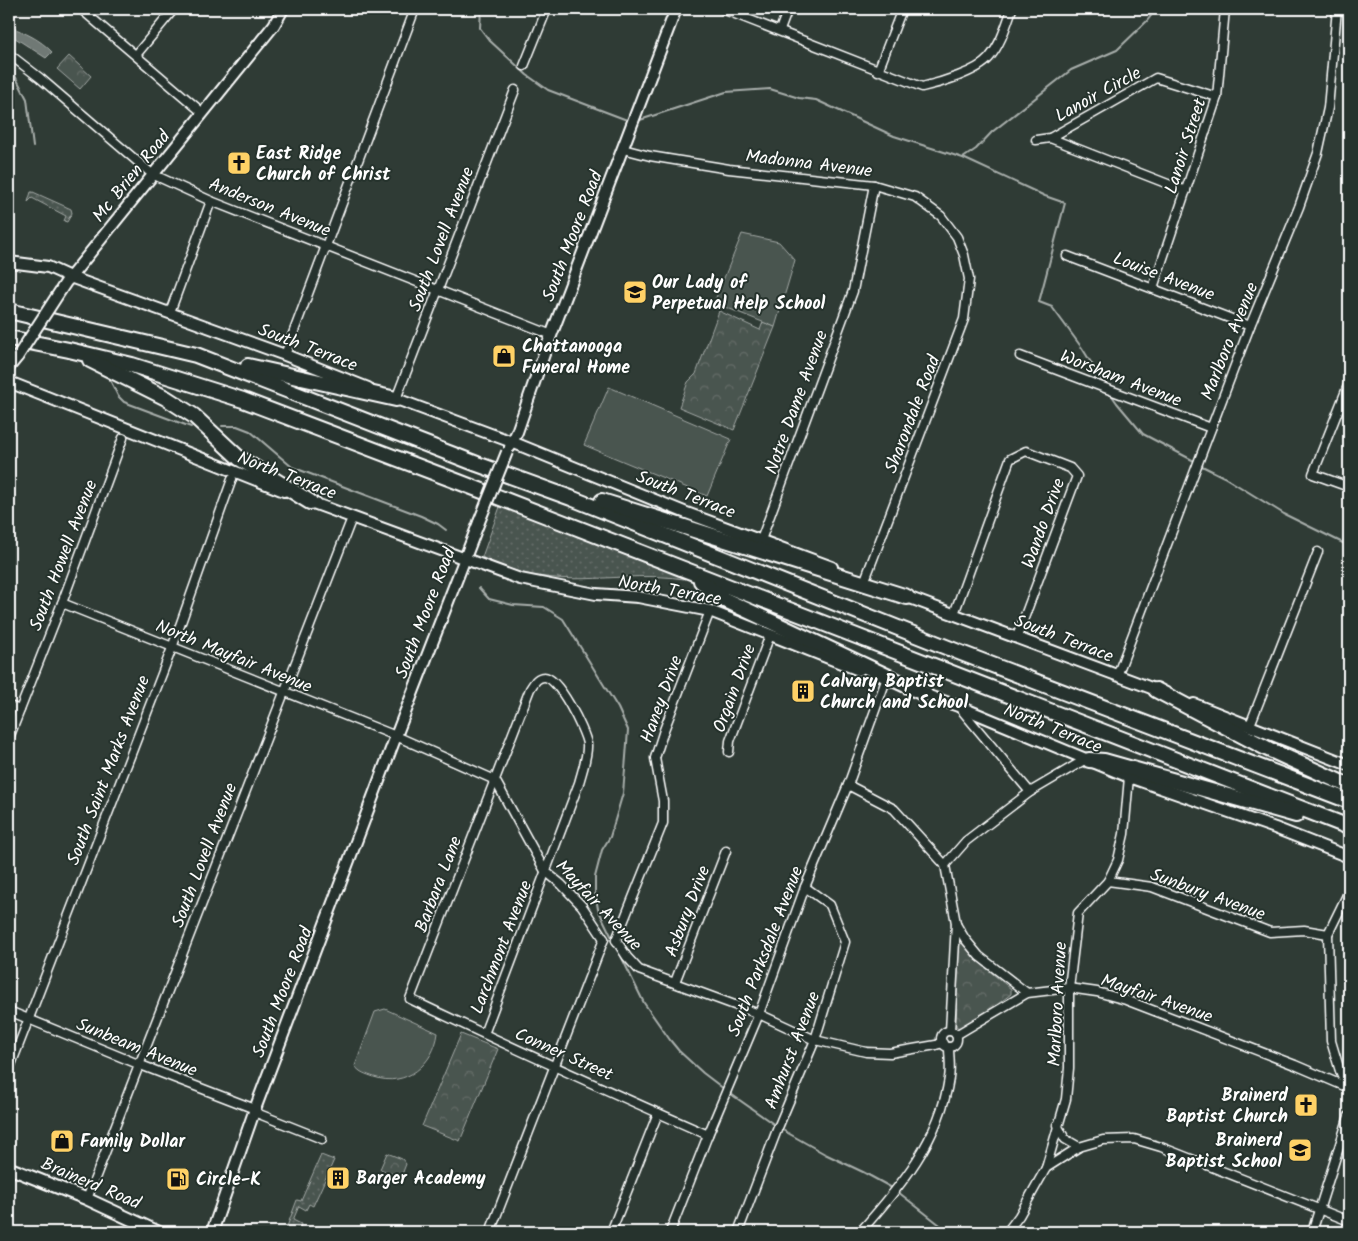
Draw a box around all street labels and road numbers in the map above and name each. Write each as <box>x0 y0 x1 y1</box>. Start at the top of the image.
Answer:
street label: Lanoir Circle <box>1050 60 1147 131</box>
street label: Lanoir Street <box>1157 94 1216 198</box>
street label: Mc Brien Road <box>86 123 179 230</box>
street label: Madonna Avenue <box>744 142 874 187</box>
street label: South Lovell Avenue <box>401 163 483 316</box>
street label: South Moore Road <box>535 166 612 306</box>
street label: Anderson Avenue <box>204 171 335 246</box>
street label: Louise Avenue <box>1108 245 1219 310</box>
street label: Marlboro Avenue <box>1194 278 1267 405</box>
street label: South Terrace <box>254 316 361 381</box>
street label: Notre Dame Avenue <box>758 326 837 479</box>
street label: Worsham Avenue <box>1055 343 1186 416</box>
street label: Sharondale Road <box>878 350 950 478</box>
street label: North Terrace <box>233 444 340 509</box>
street label: South Terrace <box>632 463 739 528</box>
street label: Wando Drive <box>1015 474 1074 573</box>
street label: South Howell Avenue <box>22 476 107 635</box>
street label: South Moore Road <box>388 543 465 683</box>
street label: North Terrace <box>616 568 724 615</box>
street label: South Terrace <box>1010 607 1117 672</box>
street label: North Mayfair Avenue <box>151 613 316 702</box>
street label: Orgain Drive <box>706 640 765 737</box>
street label: Haney Drive <box>633 652 692 747</box>
street label: South Saint Marks Avenue <box>60 671 159 870</box>
street label: North Terrace <box>999 696 1106 762</box>
street label: South Lovell Avenue <box>164 779 246 932</box>
street label: Barbara Lane <box>408 832 471 937</box>
street label: Mayfair Avenue <box>547 853 648 959</box>
street label: Sunbury Avenue <box>1146 861 1269 930</box>
street label: Asbury Drive <box>658 862 719 961</box>
street label: South Parksdale Avenue <box>720 862 812 1041</box>
street label: Larchmont Avenue <box>464 876 541 1019</box>
street label: South Moore Road <box>245 922 322 1062</box>
street label: Marlboro Avenue <box>1041 941 1076 1067</box>
street label: Mayfair Avenue <box>1097 967 1216 1032</box>
street label: Amhurst Avenue <box>758 987 829 1114</box>
street label: Sunbeam Avenue <box>72 1011 201 1086</box>
street label: Conner Street <box>510 1021 618 1090</box>
street label: Brainerd Road <box>36 1150 146 1219</box>

